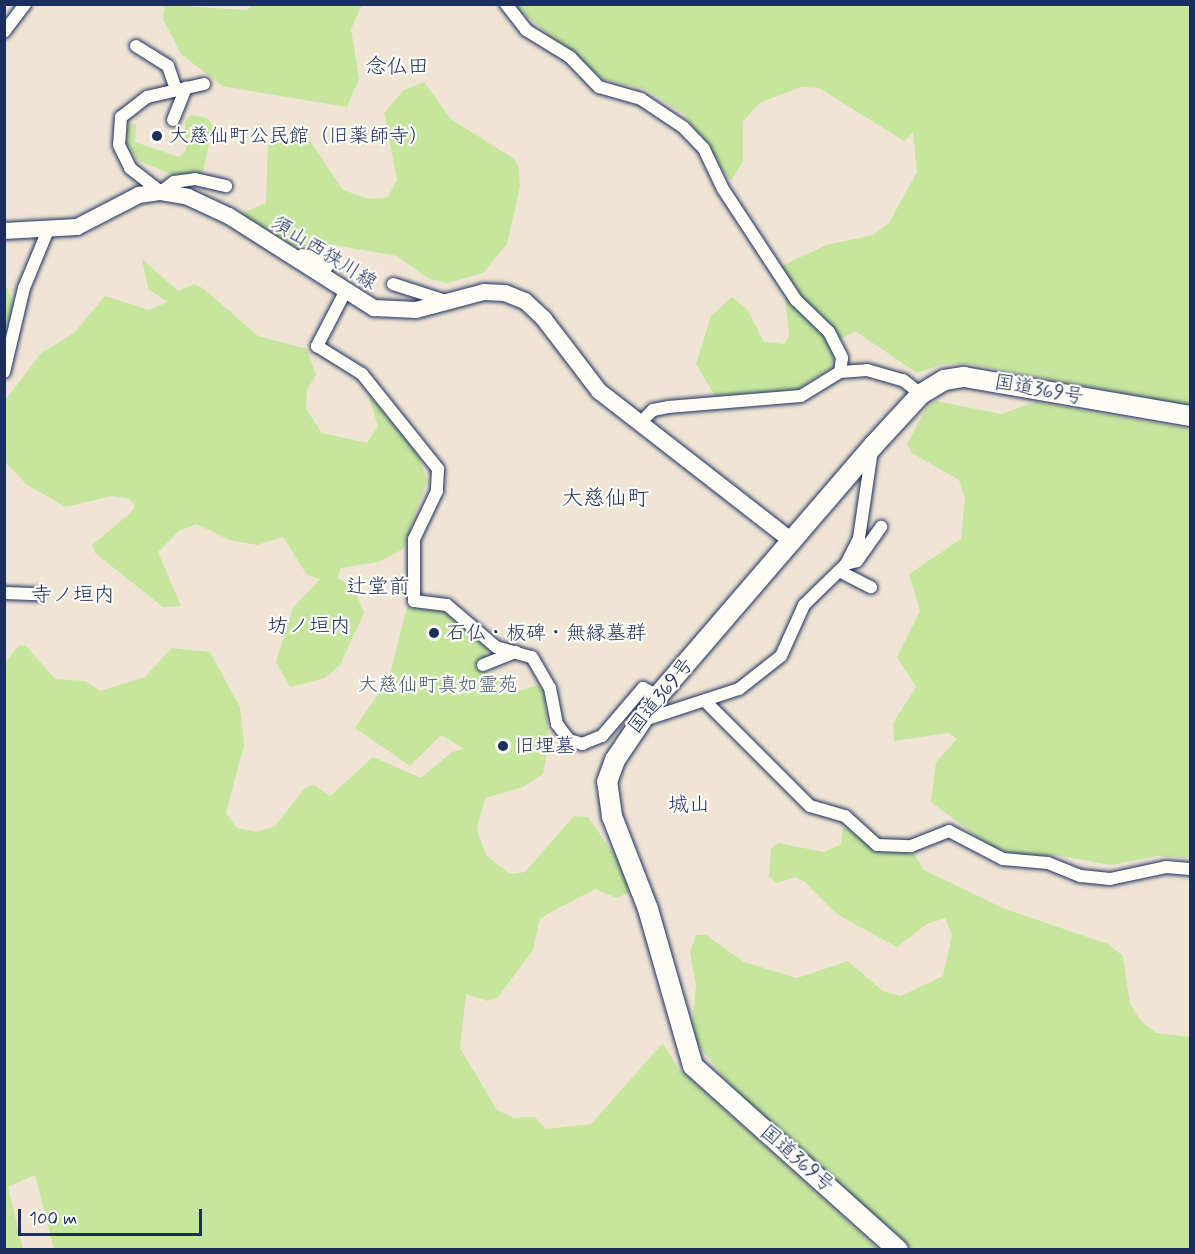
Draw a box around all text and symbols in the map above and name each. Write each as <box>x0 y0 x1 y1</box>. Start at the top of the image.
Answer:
district label: 念仏田 <box>366 54 428 80</box>
place label: 大慈仙町公民館（旧薬師寺） <box>169 124 429 148</box>
marker: 大慈仙町公民館（旧薬師寺） <box>150 129 164 143</box>
street label: 須山西狭川線 <box>267 211 381 295</box>
street label: 国道369号 <box>992 370 1086 410</box>
district label: 大慈仙町 <box>561 487 649 513</box>
district label: 辻堂前 <box>347 574 409 600</box>
district label: 寺ノ垣内 <box>31 582 115 608</box>
district label: 坊ノ垣内 <box>267 613 351 639</box>
place label: 石仏・板碑・無縁墓群 <box>446 621 646 645</box>
marker: 石仏・板碑・無縁墓群 <box>427 626 441 640</box>
street label: 国道369号 <box>623 653 699 739</box>
park label: 大慈仙町真如霊苑 <box>358 673 518 697</box>
place label: 旧埋墓 <box>515 734 575 758</box>
marker: 旧埋墓 <box>496 739 510 753</box>
district label: 城山 <box>668 792 710 818</box>
street label: 国道369号 <box>755 1120 839 1198</box>
scale bar <box>21 1197 206 1235</box>
text: 100 m <box>29 1207 77 1231</box>

